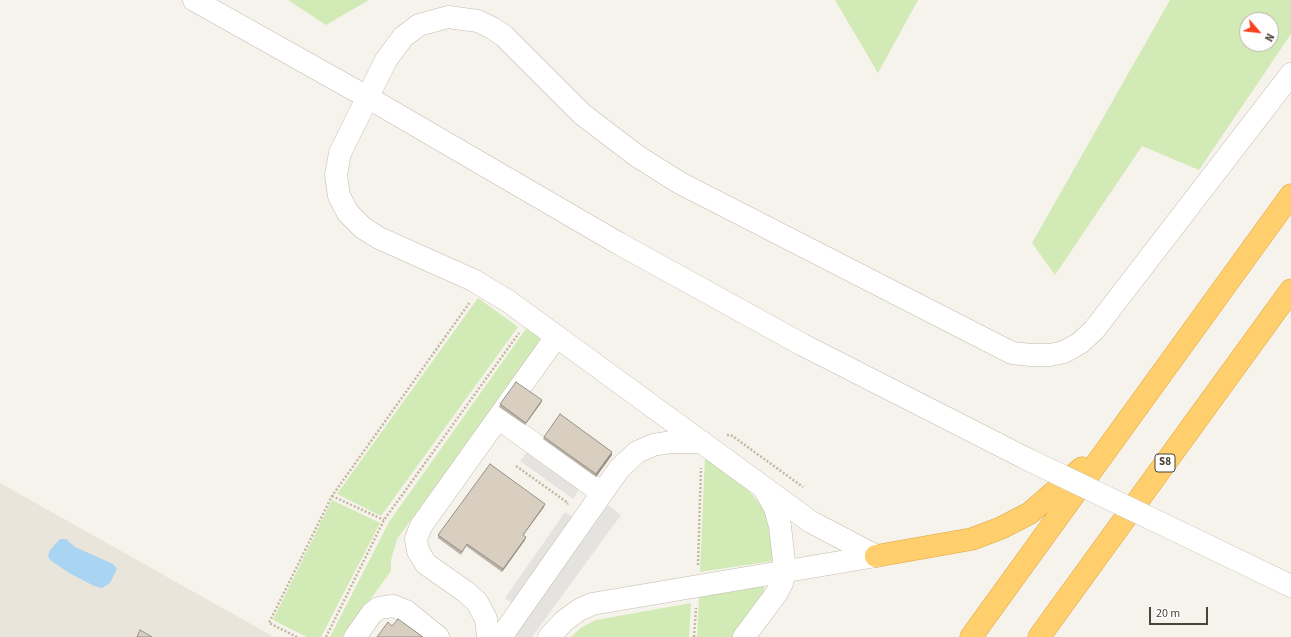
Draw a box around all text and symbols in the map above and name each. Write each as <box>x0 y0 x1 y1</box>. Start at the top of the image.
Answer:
north arrow <box>1239 12 1279 52</box>
text: N <box>1261 31 1277 44</box>
road number: S8 <box>1155 454 1175 472</box>
scale bar <box>1151 599 1210 625</box>
text: 20 m <box>1156 605 1180 622</box>

